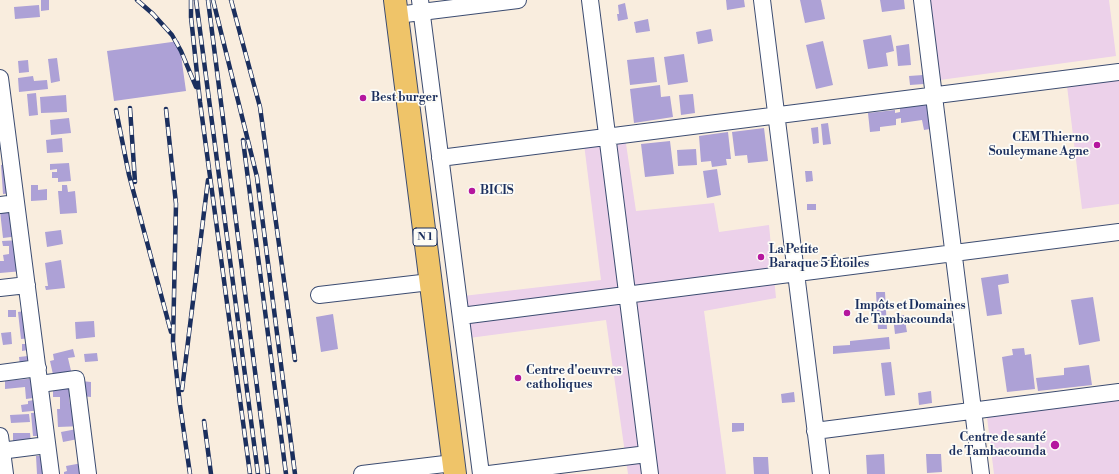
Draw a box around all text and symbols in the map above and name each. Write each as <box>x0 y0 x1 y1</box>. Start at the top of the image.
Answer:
place label: Best burger <box>371 91 438 105</box>
marker: Best burger <box>358 93 368 103</box>
place label: CEM Thierno Souleymane Agne <box>989 131 1089 159</box>
marker: CEM Thierno Souleymane Agne <box>1092 140 1102 150</box>
place label: BICIS <box>480 184 514 198</box>
marker: BICIS <box>467 186 477 196</box>
road number: N 1 <box>413 228 437 246</box>
place label: La Petite Baraque 5 Étoiles <box>769 243 869 271</box>
marker: La Petite Baraque 5 Étoiles <box>756 252 766 262</box>
place label: Impôts et Domaines de Tambacounda <box>855 299 966 327</box>
marker: Impôts et Domaines de Tambacounda <box>842 308 852 318</box>
place label: Centre d'oeuvres catholiques <box>526 364 622 392</box>
marker: Centre d'oeuvres catholiques <box>513 373 523 383</box>
place label: Centre de santé de Tambacounda <box>949 431 1046 459</box>
marker: Centre de santé de Tambacounda <box>1049 439 1061 451</box>

